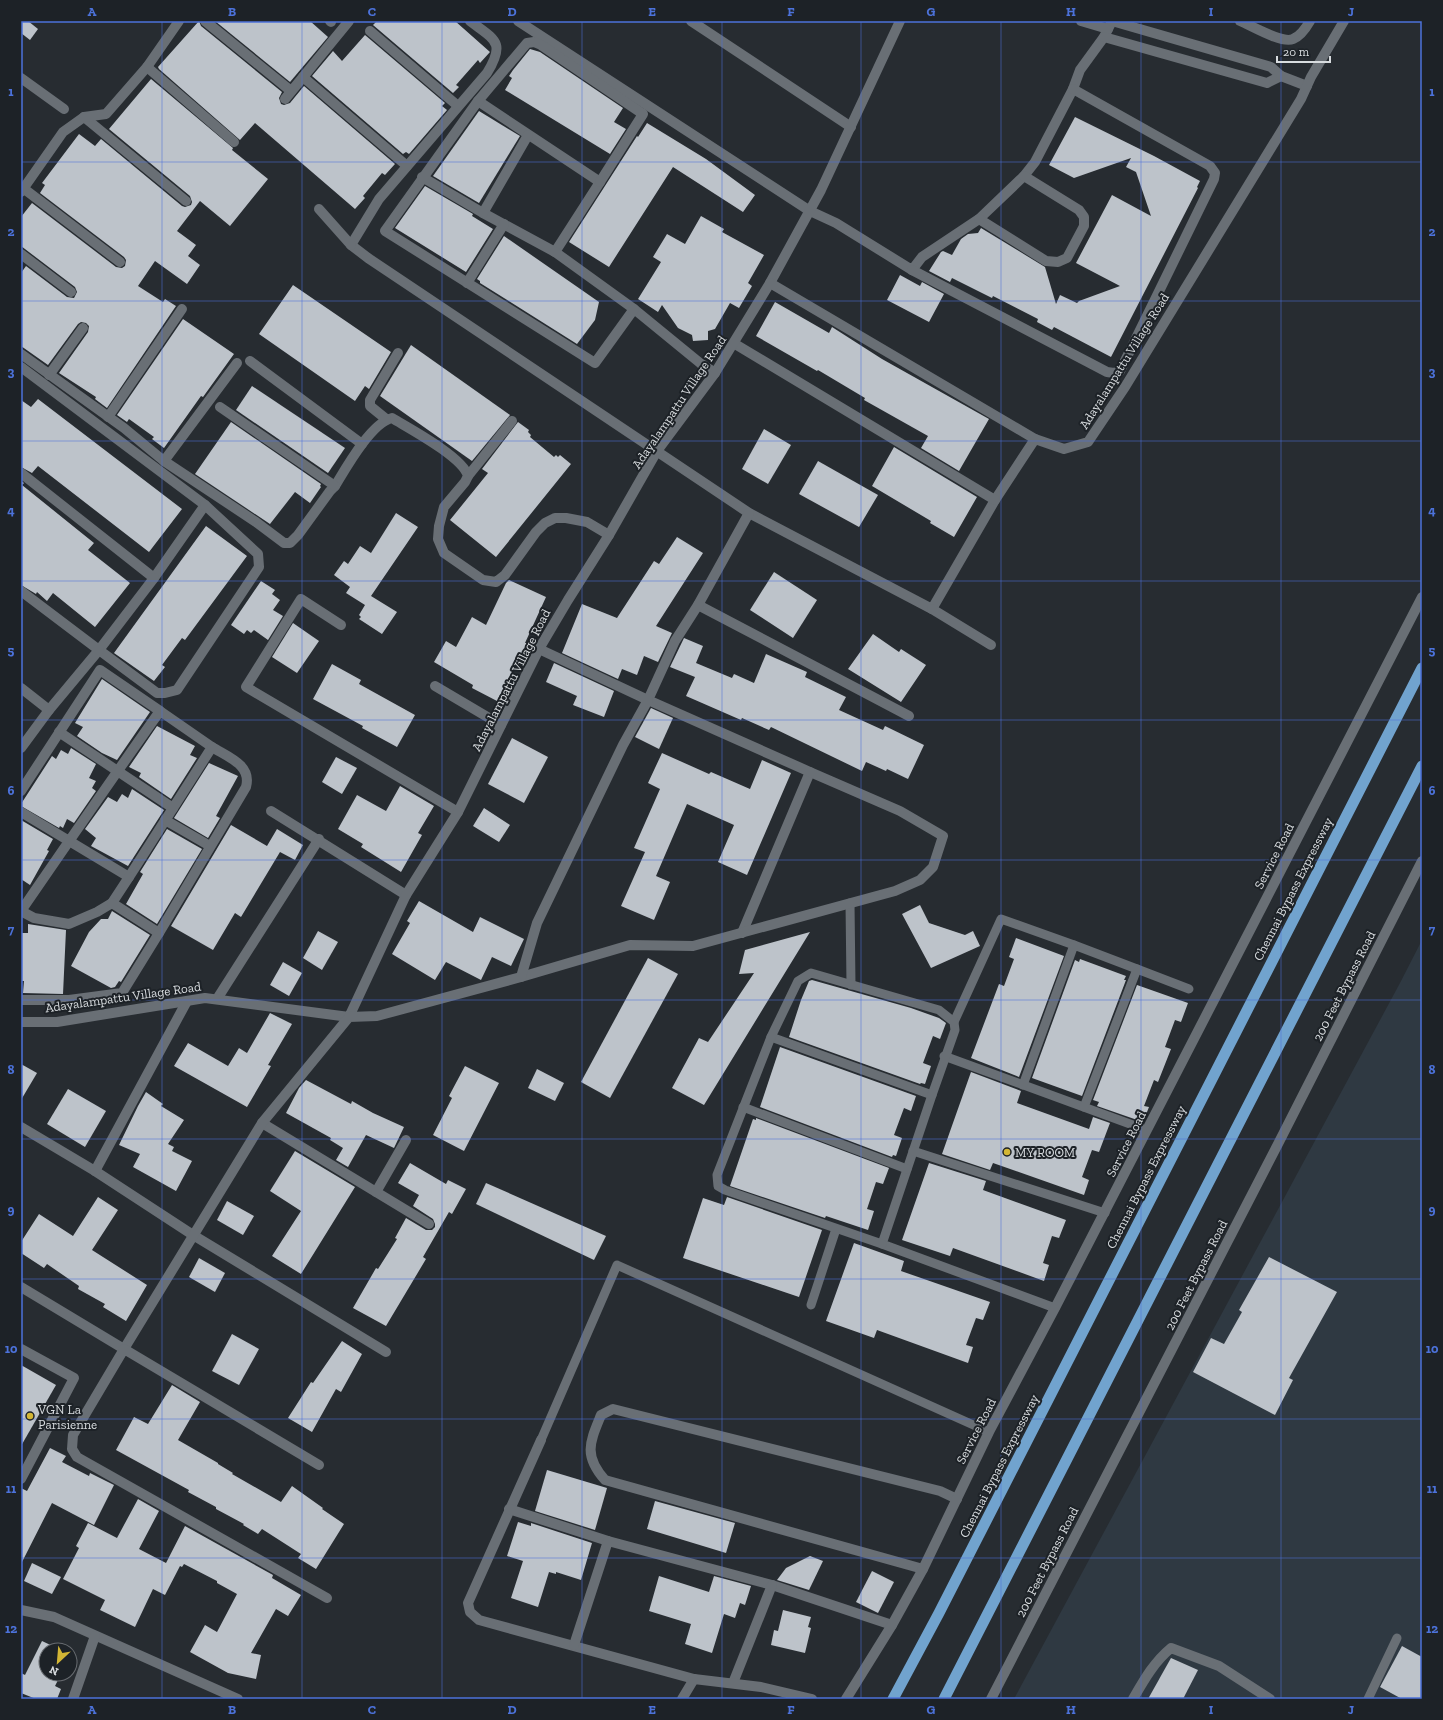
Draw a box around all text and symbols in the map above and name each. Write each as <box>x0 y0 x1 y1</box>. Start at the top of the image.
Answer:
text: A <box>88 4 97 19</box>
text: B <box>228 4 236 19</box>
text: C <box>368 4 376 19</box>
text: D <box>507 4 517 19</box>
text: E <box>648 4 656 19</box>
text: F <box>787 4 795 19</box>
text: G <box>927 4 936 19</box>
text: H <box>1066 4 1076 19</box>
text: I <box>1209 4 1214 19</box>
text: J <box>1348 4 1354 19</box>
scale bar <box>1277 38 1330 64</box>
text: 20 m <box>1283 45 1310 59</box>
text: 1 <box>8 84 14 99</box>
text: 1 <box>1429 84 1435 99</box>
text: 2 <box>8 224 15 239</box>
text: 2 <box>1429 224 1436 239</box>
street label: Adayalampattu Village Road <box>1076 290 1172 432</box>
street label: Adayalampattu Village Road <box>629 333 729 471</box>
text: 3 <box>8 364 15 379</box>
text: 3 <box>1429 364 1436 379</box>
text: 4 <box>7 503 15 518</box>
text: 4 <box>1428 503 1436 518</box>
street label: Adayalampattu Village Road <box>469 607 553 753</box>
text: 5 <box>8 643 15 658</box>
text: 5 <box>1429 643 1436 658</box>
text: 6 <box>8 783 15 798</box>
text: 6 <box>1429 783 1436 798</box>
street label: Chennai Bypass Expressway <box>1250 815 1336 963</box>
street label: Service Road <box>1251 821 1297 891</box>
text: 7 <box>8 922 15 937</box>
text: 7 <box>1429 922 1436 937</box>
street label: 200 Feet Bypass Road <box>1310 928 1378 1044</box>
street label: Adayalampattu Village Road <box>44 979 202 1015</box>
text: 8 <box>7 1062 15 1077</box>
text: 8 <box>1428 1062 1436 1077</box>
street label: Chennai Bypass Expressway <box>1103 1103 1189 1251</box>
street label: Service Road <box>1103 1109 1149 1179</box>
place label: MY ROOM <box>1015 1145 1075 1160</box>
marker: MY ROOM <box>1002 1147 1012 1157</box>
text: 9 <box>8 1202 15 1217</box>
text: 9 <box>1429 1202 1436 1217</box>
street label: 200 Feet Bypass Road <box>1162 1217 1230 1333</box>
text: 10 <box>5 1341 18 1356</box>
text: 10 <box>1426 1341 1439 1356</box>
street label: Chennai Bypass Expressway <box>956 1392 1042 1540</box>
street label: Service Road <box>953 1396 999 1466</box>
place label: VGN La Parisienne <box>37 1402 97 1432</box>
marker: VGN La Parisienne <box>25 1411 35 1421</box>
text: 11 <box>6 1481 17 1496</box>
text: 11 <box>1427 1481 1438 1496</box>
street label: 200 Feet Bypass Road <box>1013 1504 1081 1620</box>
text: 12 <box>5 1621 17 1636</box>
text: 12 <box>1426 1621 1438 1636</box>
north arrow <box>38 1642 78 1682</box>
text: N <box>47 1663 60 1678</box>
text: A <box>88 1702 97 1717</box>
text: B <box>228 1702 236 1717</box>
text: C <box>368 1702 376 1717</box>
text: D <box>507 1702 517 1717</box>
text: E <box>648 1702 656 1717</box>
text: F <box>787 1702 795 1717</box>
text: G <box>927 1702 936 1717</box>
text: H <box>1066 1702 1076 1717</box>
text: I <box>1209 1702 1214 1717</box>
text: J <box>1348 1702 1354 1717</box>

